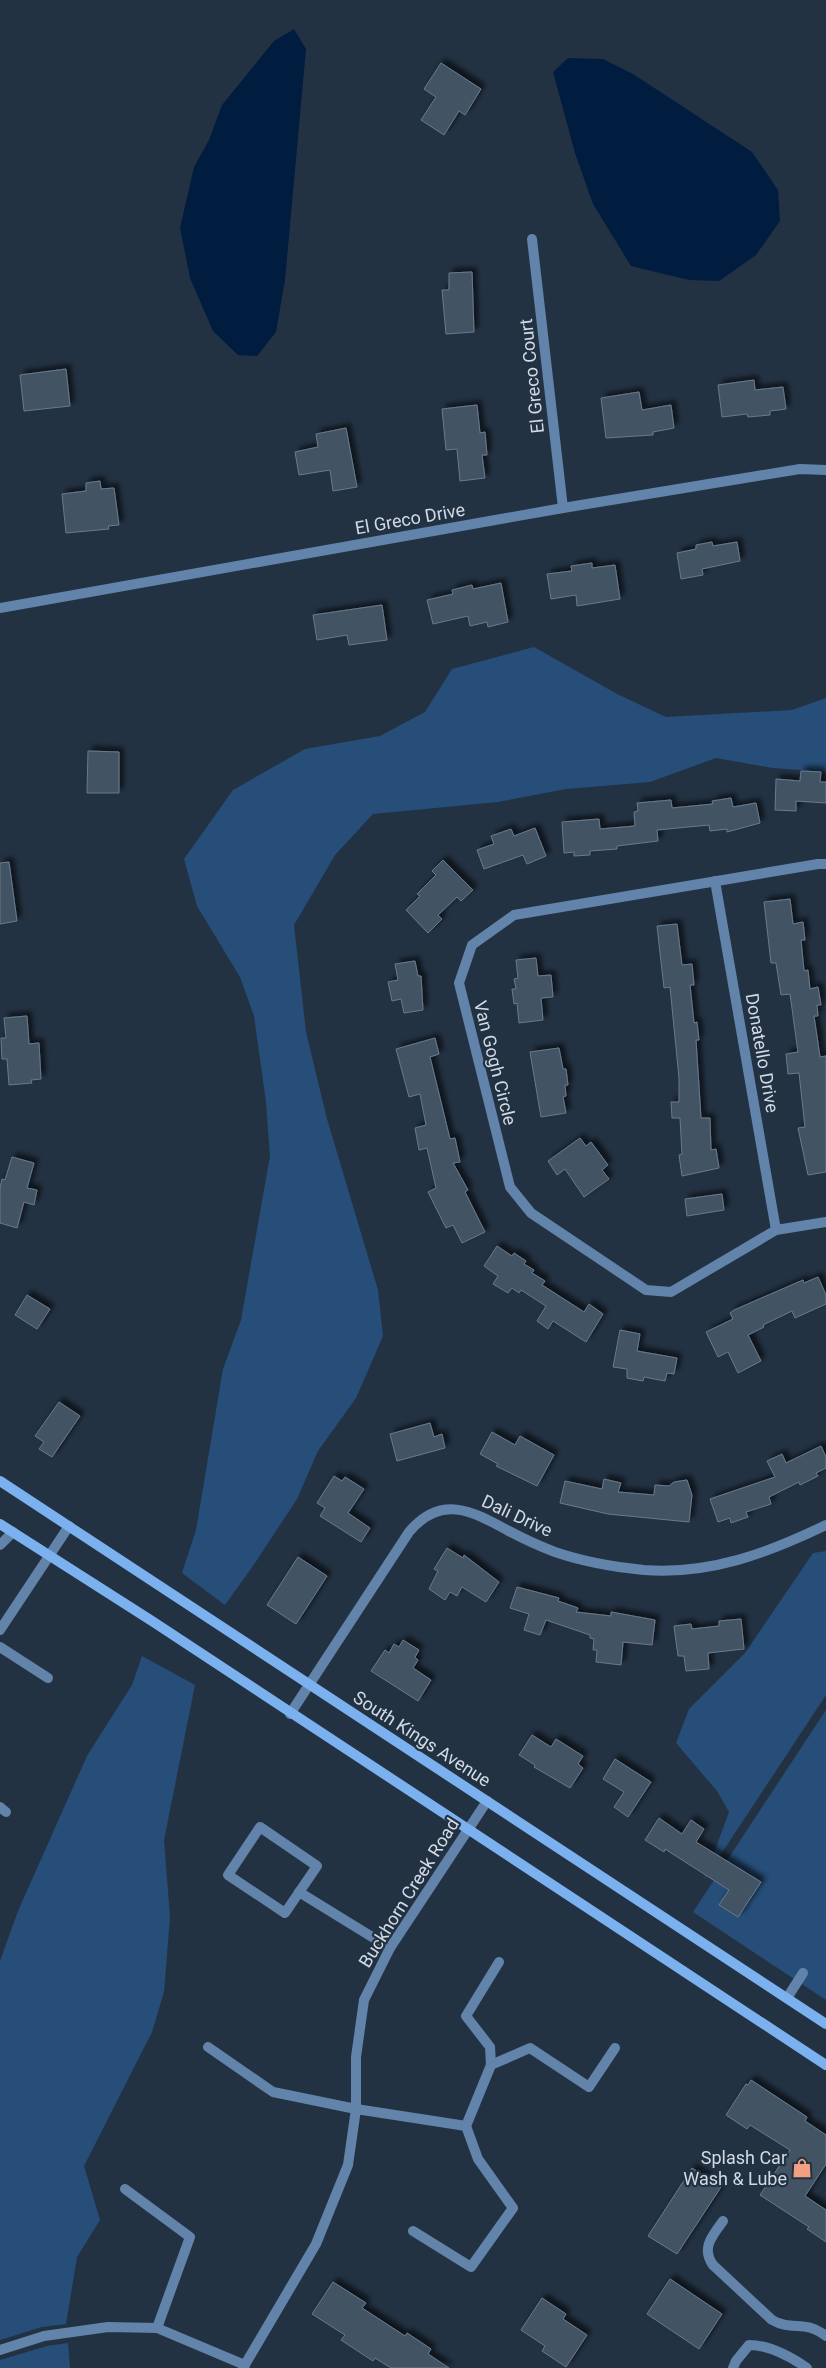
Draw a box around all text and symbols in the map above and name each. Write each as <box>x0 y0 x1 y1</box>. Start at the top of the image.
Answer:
street label: El Greco Court <box>515 318 548 434</box>
street label: El Greco Drive <box>353 498 467 539</box>
street label: Donatello Drive <box>742 991 783 1114</box>
street label: Van Gogh Circle <box>470 998 521 1127</box>
street label: Dali Drive <box>479 1490 556 1541</box>
street label: South Kings Avenue <box>350 1686 495 1791</box>
street label: Buckhorn Creek Road <box>354 1814 463 1971</box>
place label: Splash Car Wash & Lube <box>683 2147 787 2189</box>
shop icon: Splash Car Wash & Lube <box>791 2157 813 2179</box>

